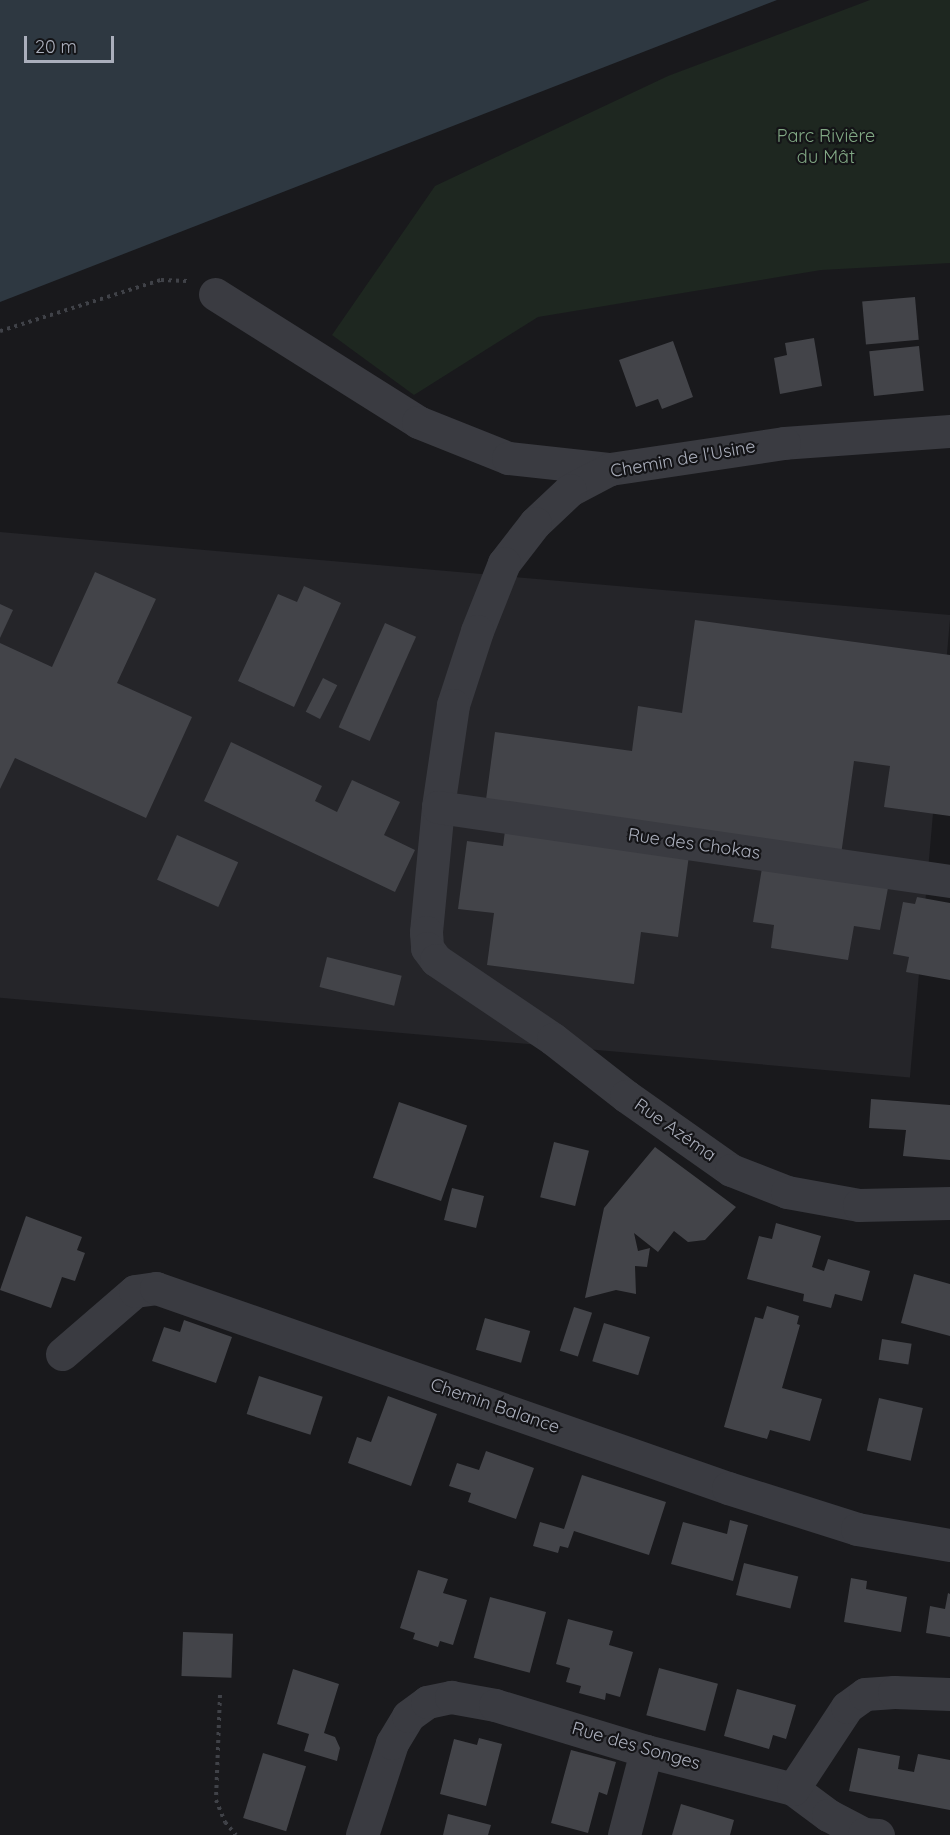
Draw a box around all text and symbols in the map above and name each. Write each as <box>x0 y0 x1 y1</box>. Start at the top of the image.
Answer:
scale bar <box>27 24 117 62</box>
text: 20 m <box>35 35 77 58</box>
park label: Parc Rivière du Mât <box>777 126 875 168</box>
street label: Chemin de l'Usine <box>609 436 757 482</box>
street label: Rue des Chokas <box>626 824 762 864</box>
street label: Rue Azéma <box>630 1094 720 1166</box>
street label: Chemin Balance <box>428 1374 562 1438</box>
street label: Rue des Songes <box>569 1717 703 1775</box>

